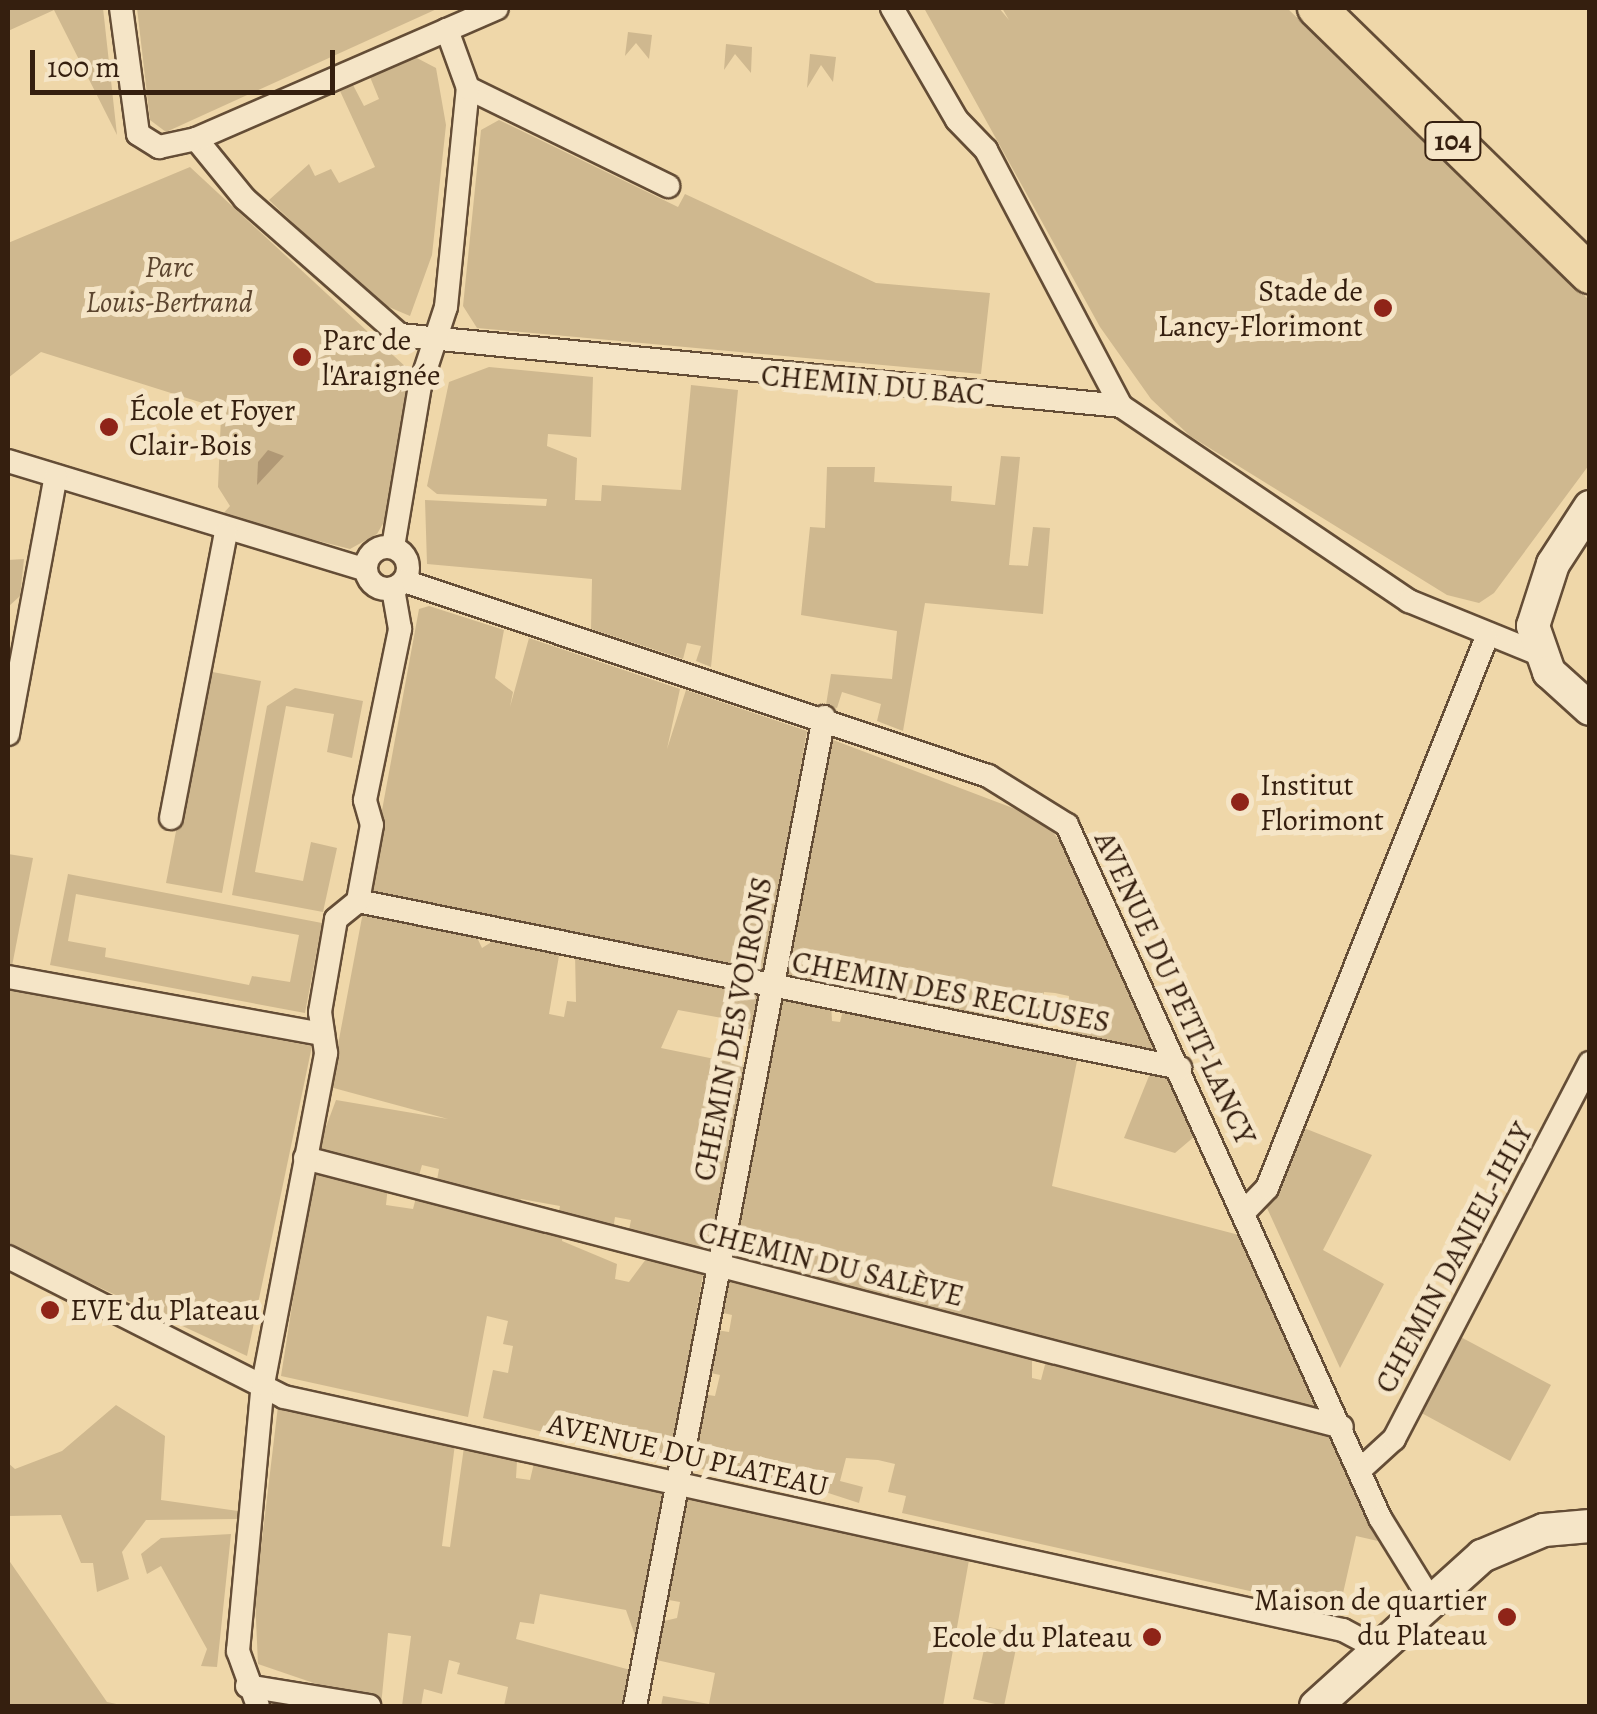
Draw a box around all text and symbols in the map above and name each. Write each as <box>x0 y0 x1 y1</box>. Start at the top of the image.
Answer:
scale bar <box>35 30 340 92</box>
text: 100 m <box>47 47 120 87</box>
road number: 104 <box>1423 118 1483 164</box>
park label: Parc Louis-Bertrand <box>85 249 253 320</box>
place label: Stade de Lancy-Florimont <box>1158 273 1363 344</box>
marker: Stade de Lancy-Florimont <box>1372 297 1394 319</box>
place label: Parc de l'Araignée <box>322 322 440 392</box>
marker: Parc de l'Araignée <box>291 346 313 368</box>
street label: CHEMIN DU BAC <box>760 357 986 413</box>
place label: École et Foyer Clair-Bois <box>129 392 295 462</box>
marker: École et Foyer Clair-Bois <box>98 416 120 438</box>
place label: Institut Florimont <box>1260 767 1384 838</box>
marker: Institut Florimont <box>1229 791 1251 813</box>
street label: AVENUE DU PETIT-LANCY <box>1087 826 1263 1150</box>
street label: CHEMIN DES VOIRONS <box>686 874 780 1184</box>
street label: CHEMIN DES RECLUSES <box>789 944 1113 1040</box>
street label: CHEMIN DANIEL-IHLY <box>1368 1117 1540 1399</box>
street label: CHEMIN DU SALÈVE <box>695 1214 967 1314</box>
place label: EVE du Plateau <box>70 1292 259 1328</box>
marker: EVE du Plateau <box>39 1299 61 1321</box>
street label: AVENUE DU PLATEAU <box>544 1405 832 1505</box>
place label: Maison de quartier du Plateau <box>1254 1582 1487 1652</box>
marker: Maison de quartier du Plateau <box>1496 1606 1518 1628</box>
place label: Ecole du Plateau <box>931 1619 1132 1655</box>
marker: Ecole du Plateau <box>1141 1626 1163 1648</box>

